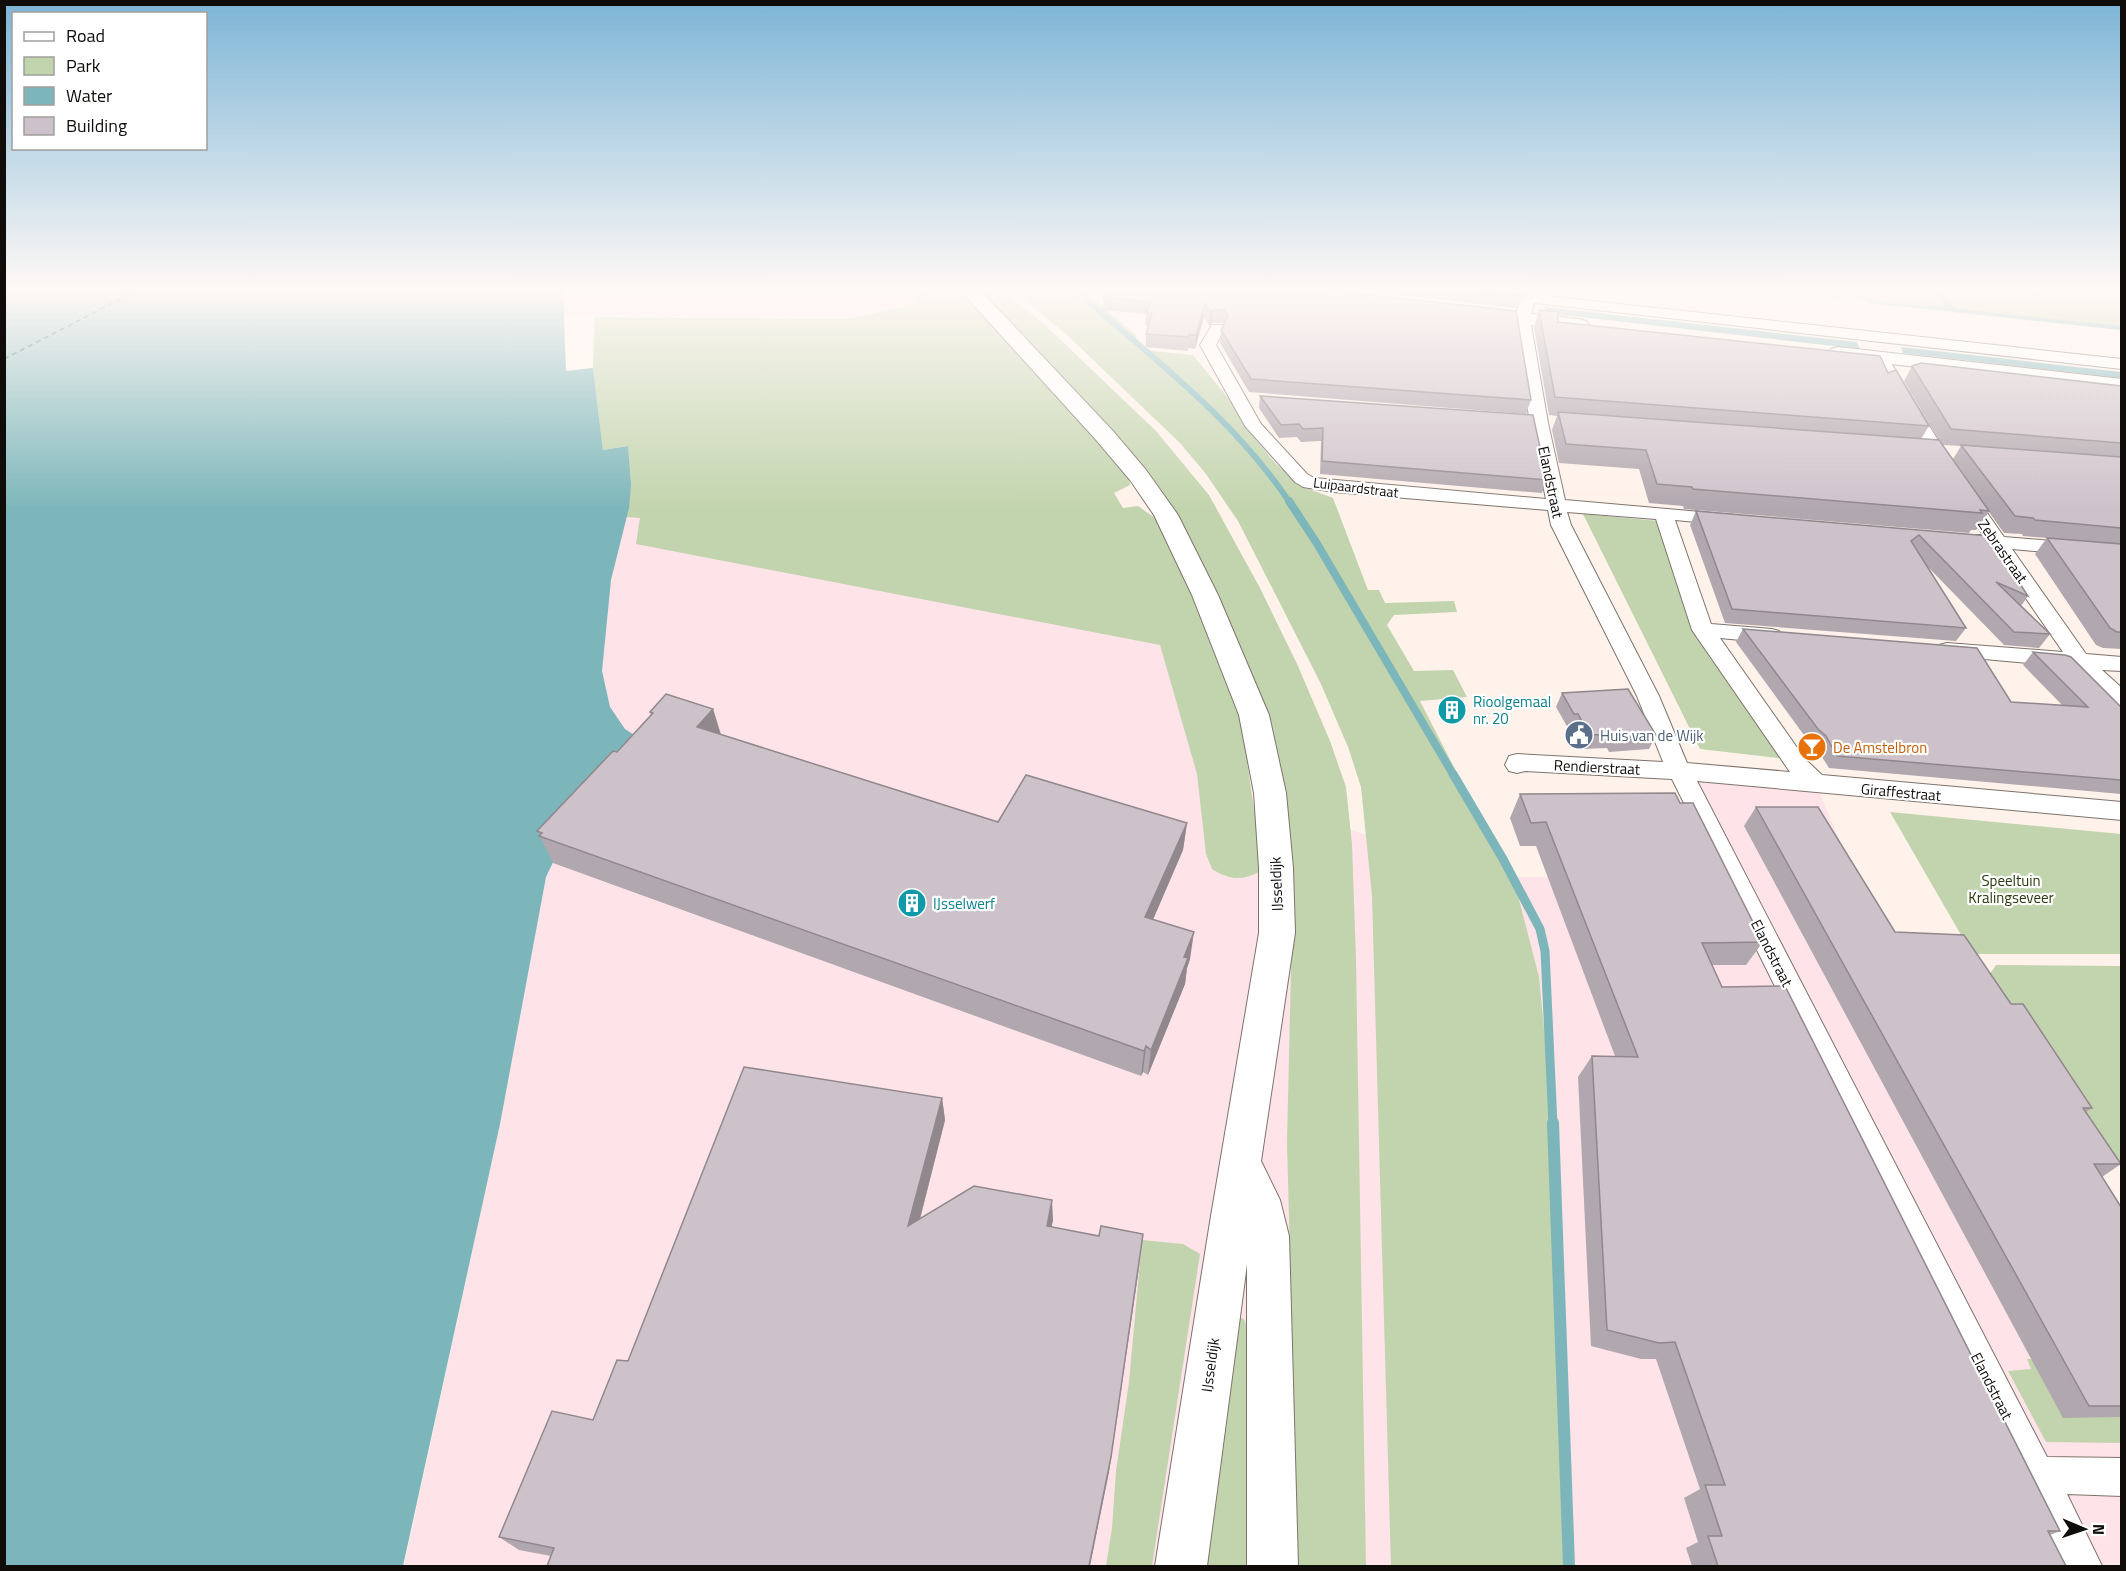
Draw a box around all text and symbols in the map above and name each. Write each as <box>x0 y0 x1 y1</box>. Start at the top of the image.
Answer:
legend <box>12 12 207 150</box>
text: Road <box>66 22 105 49</box>
text: Park <box>66 52 101 79</box>
text: Water <box>66 82 112 109</box>
text: Building <box>66 112 127 139</box>
street label: Elandstraat <box>1532 444 1570 521</box>
street label: Luipaardstraat <box>1312 471 1400 503</box>
street label: Zebrastraat <box>1972 514 2034 588</box>
place label: Rioolgemaal nr. 20 <box>1473 690 1551 730</box>
building icon: Rioolgemaal nr. 20 <box>1436 694 1468 726</box>
public building icon: Huis van de Wijk <box>1563 719 1595 751</box>
place label: Huis van de Wijk <box>1600 724 1703 747</box>
bar icon: De Amstelbron <box>1796 731 1828 763</box>
place label: De Amstelbron <box>1833 736 1927 759</box>
street label: Rendierstraat <box>1553 753 1641 781</box>
street label: Giraffestraat <box>1860 777 1943 807</box>
street label: IJsseldijk <box>1264 856 1288 912</box>
park label: Speeltuin Kralingseveer <box>1968 869 2054 909</box>
building icon: IJsselwerf <box>896 887 928 919</box>
place label: IJsselwerf <box>933 892 995 915</box>
street label: Elandstraat <box>1745 915 1799 991</box>
street label: IJsseldijk <box>1195 1336 1225 1394</box>
street label: Elandstraat <box>1965 1348 2019 1424</box>
north arrow <box>2054 1499 2114 1559</box>
text: N <box>2087 1524 2111 1535</box>

